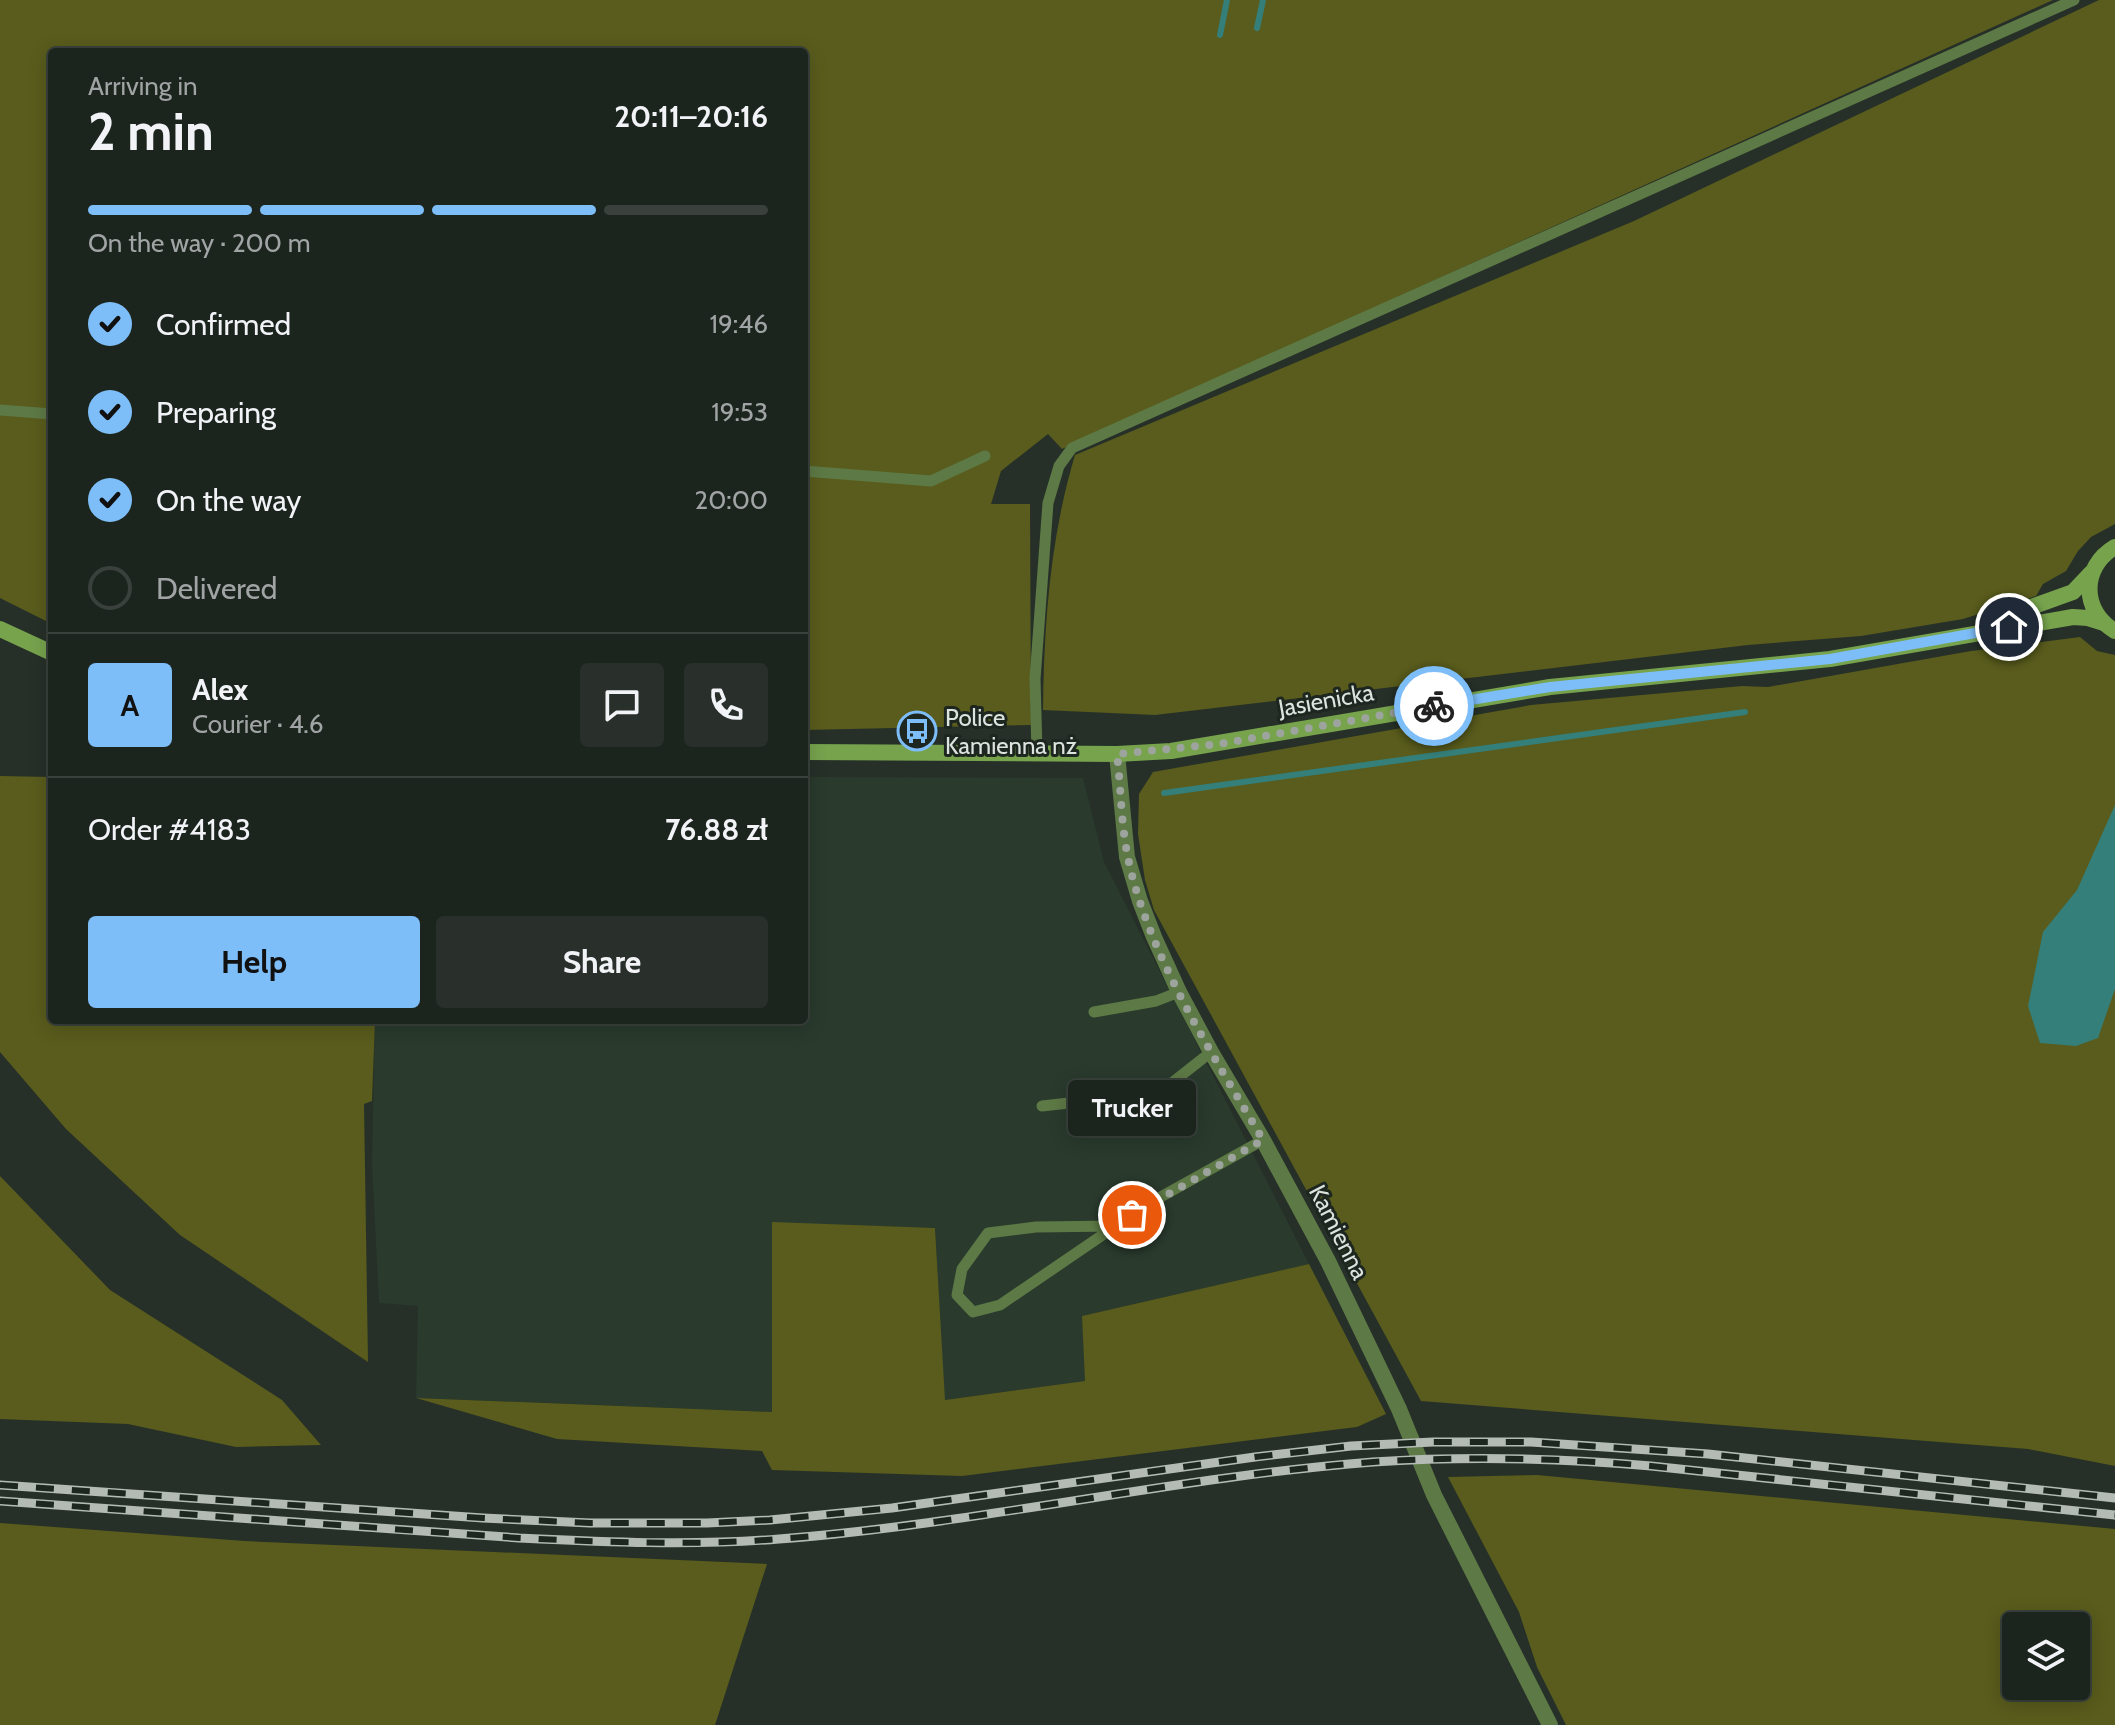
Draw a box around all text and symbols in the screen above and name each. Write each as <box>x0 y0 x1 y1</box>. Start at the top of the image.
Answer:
text: Arriving in <box>88 70 198 102</box>
text: 20:11–20:16 <box>614 98 768 135</box>
text: 2 min <box>88 100 214 163</box>
text: On the way · 200 m <box>88 227 311 259</box>
icon: check <box>88 302 132 346</box>
text: Confirmed <box>156 306 291 343</box>
text: 19:46 <box>710 308 768 340</box>
icon: check <box>88 390 132 434</box>
text: Preparing <box>156 394 276 431</box>
text: 19:53 <box>711 396 768 428</box>
icon: check <box>88 478 132 522</box>
text: On the way <box>156 482 301 519</box>
text: 20:00 <box>695 484 768 516</box>
text: Delivered <box>156 570 277 607</box>
pin <box>1975 593 2043 661</box>
icon: home <box>1987 605 2031 649</box>
button: chat <box>580 663 664 747</box>
button: phone <box>684 663 768 747</box>
courier <box>1394 666 1474 746</box>
text: Alex <box>192 671 248 708</box>
street label: Jasienicka <box>1275 677 1376 723</box>
icon: bike <box>1412 684 1456 728</box>
text: A <box>121 687 139 724</box>
place label: Police Kamienna nż <box>945 703 1077 760</box>
text: Courier · 4.6 <box>192 708 324 740</box>
bus stop icon: Police Kamienna nż <box>896 710 938 752</box>
text: Order #4183 <box>88 811 251 848</box>
text: 76.88 zł <box>665 811 768 848</box>
button: Help <box>88 916 420 1008</box>
button: Share <box>436 916 768 1008</box>
callout: Trucker <box>1068 1079 1196 1135</box>
text: Trucker <box>1091 1092 1173 1124</box>
street label: Kamienna <box>1303 1180 1375 1284</box>
pin <box>1098 1181 1166 1249</box>
icon: bag <box>1110 1193 1154 1237</box>
map controls <box>2002 1612 2090 1700</box>
button: layers <box>2002 1612 2090 1700</box>

